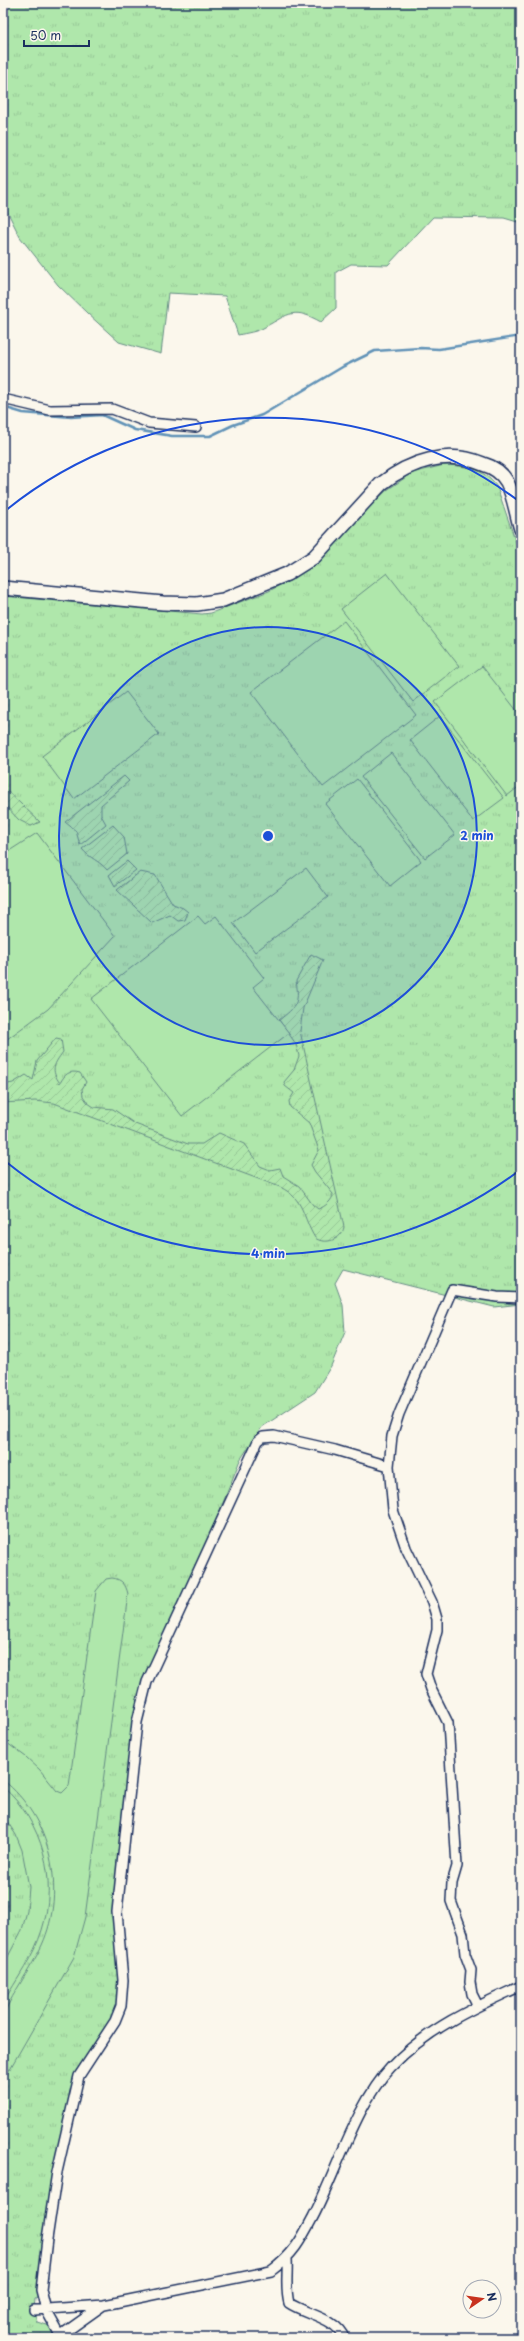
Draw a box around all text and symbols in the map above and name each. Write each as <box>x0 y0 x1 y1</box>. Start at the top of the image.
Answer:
scale bar <box>24 22 89 48</box>
text: 50 m <box>30 26 61 44</box>
text: 2 min <box>460 826 494 844</box>
centre of rings <box>261 829 275 843</box>
text: 4 min <box>251 1244 285 1262</box>
north arrow <box>462 2279 502 2319</box>
text: N <box>483 2290 502 2303</box>

